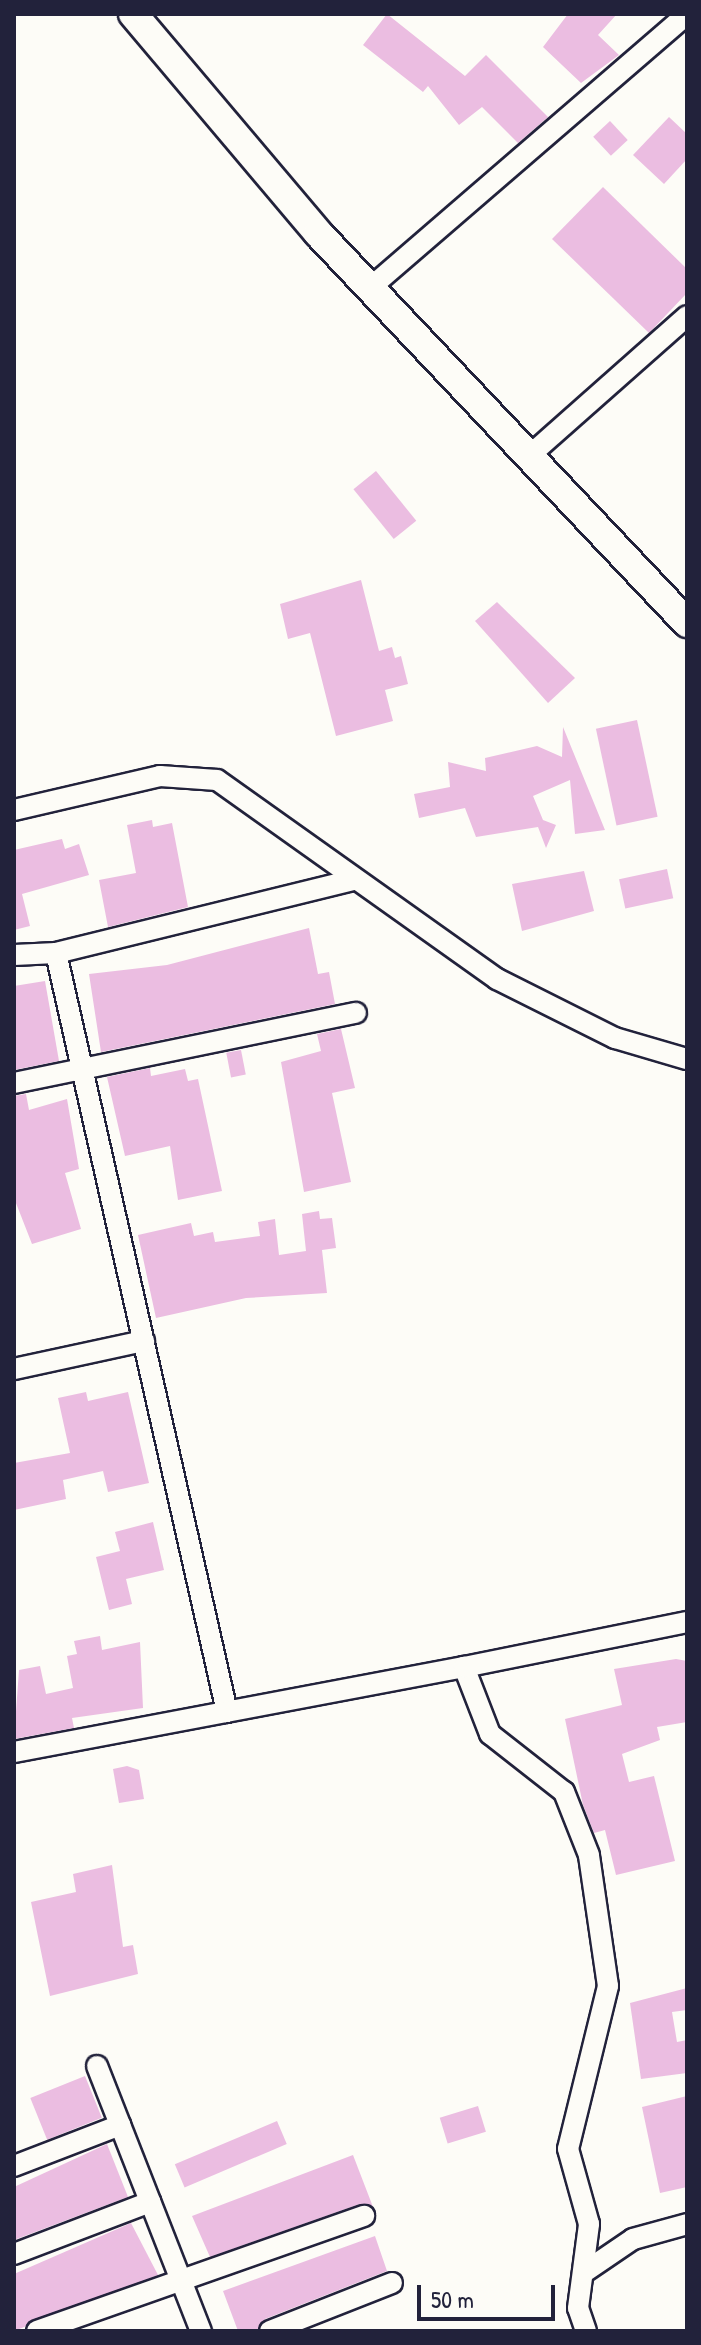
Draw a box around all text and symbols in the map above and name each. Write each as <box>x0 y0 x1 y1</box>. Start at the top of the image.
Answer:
scale bar <box>421 2269 559 2319</box>
text: 50 m <box>431 2283 474 2315</box>

